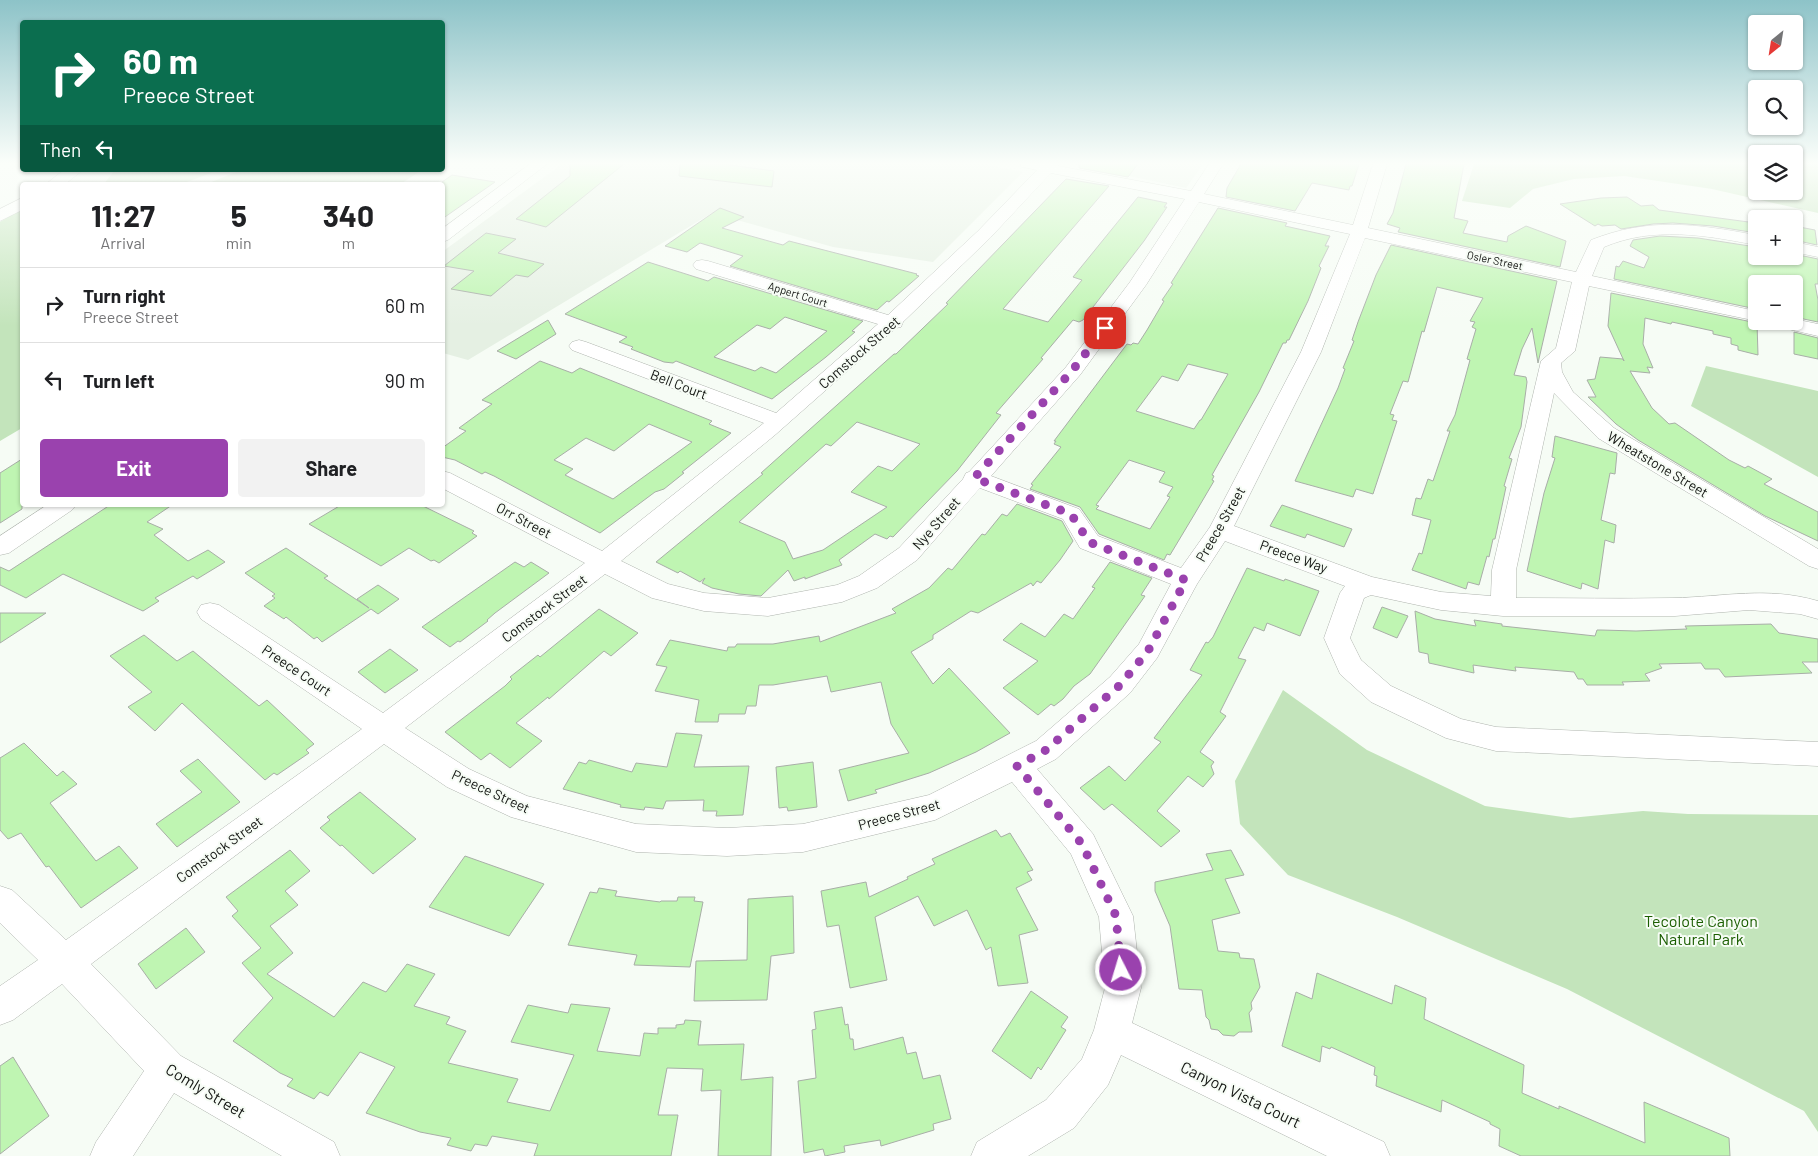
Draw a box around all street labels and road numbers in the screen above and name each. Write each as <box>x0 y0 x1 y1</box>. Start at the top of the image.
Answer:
street label: Osler Street <box>1466 248 1524 272</box>
street label: Appert Court <box>767 279 829 309</box>
street label: Comstock Street <box>815 312 903 392</box>
street label: Bell Court <box>648 365 710 403</box>
street label: Wheatstone Street <box>1605 427 1711 501</box>
street label: Preece Street <box>1192 483 1248 565</box>
street label: Nye Street <box>909 493 963 553</box>
street label: Orr Street <box>494 498 554 542</box>
street label: Preece Way <box>1258 536 1331 576</box>
street label: Comstock Street <box>498 570 590 646</box>
street label: Preece Court <box>259 641 335 699</box>
street label: Preece Street <box>449 766 533 816</box>
street label: Preece Street <box>856 795 942 833</box>
street label: Comstock Street <box>173 812 265 886</box>
street label: Canyon Vista Court <box>1178 1057 1304 1131</box>
street label: Comly Street <box>163 1059 249 1121</box>

